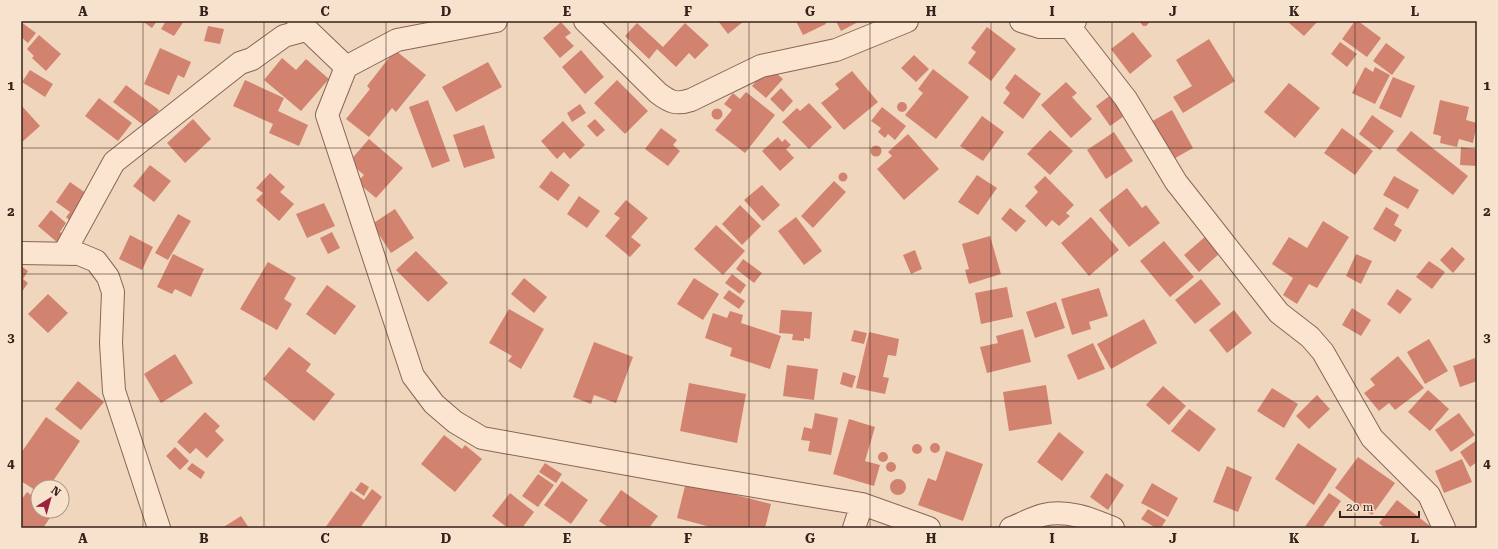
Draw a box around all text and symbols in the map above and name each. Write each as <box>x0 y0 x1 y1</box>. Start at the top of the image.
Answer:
text: A <box>78 4 88 19</box>
text: B <box>199 4 209 19</box>
text: C <box>320 4 330 19</box>
text: D <box>441 4 451 19</box>
text: E <box>563 4 571 19</box>
text: F <box>684 4 692 19</box>
text: G <box>805 4 815 19</box>
text: H <box>926 4 937 19</box>
text: I <box>1049 4 1055 19</box>
text: J <box>1169 4 1177 19</box>
text: K <box>1289 4 1300 19</box>
text: L <box>1411 4 1419 19</box>
text: 1 <box>7 78 15 93</box>
text: 1 <box>1483 78 1491 93</box>
text: 2 <box>7 204 15 219</box>
text: 2 <box>1483 204 1491 219</box>
text: 3 <box>7 330 15 345</box>
text: 3 <box>1483 330 1491 345</box>
text: 4 <box>7 456 15 471</box>
text: 4 <box>1483 456 1491 471</box>
north arrow <box>30 479 70 519</box>
text: N <box>48 484 63 499</box>
scale bar <box>1340 493 1419 519</box>
text: 20 m <box>1346 500 1373 514</box>
text: A <box>78 531 88 546</box>
text: B <box>199 531 209 546</box>
text: C <box>320 531 330 546</box>
text: D <box>441 531 451 546</box>
text: E <box>563 531 571 546</box>
text: F <box>684 531 692 546</box>
text: G <box>805 531 815 546</box>
text: H <box>926 531 937 546</box>
text: I <box>1049 531 1055 546</box>
text: J <box>1169 531 1177 546</box>
text: K <box>1289 531 1300 546</box>
text: L <box>1411 531 1419 546</box>

